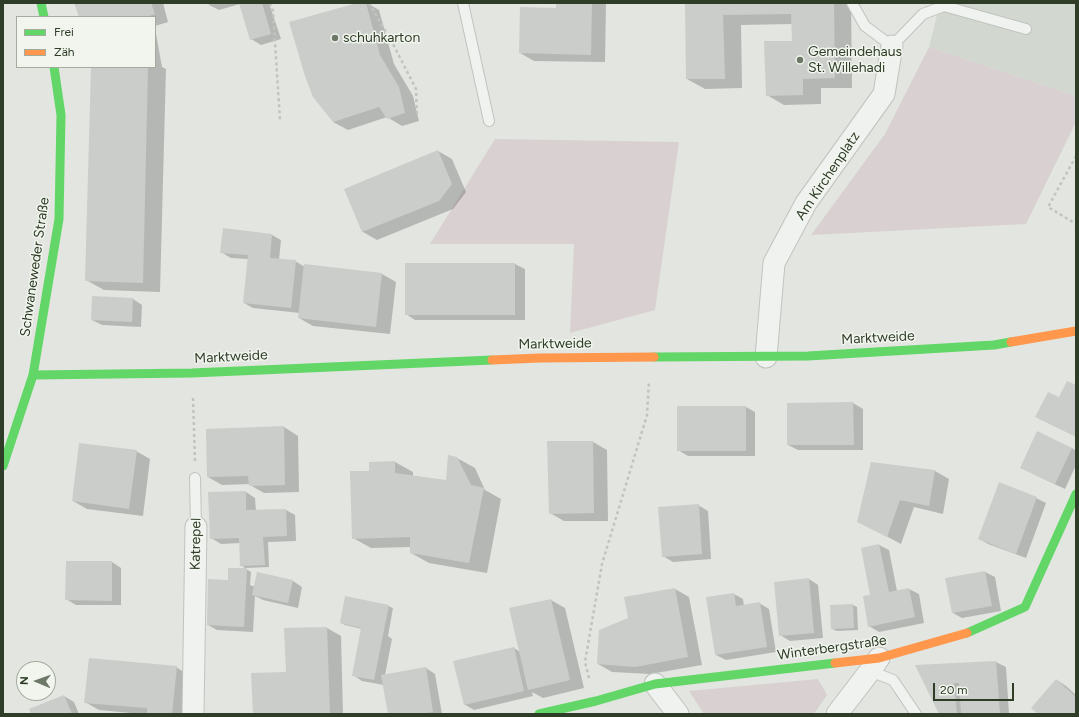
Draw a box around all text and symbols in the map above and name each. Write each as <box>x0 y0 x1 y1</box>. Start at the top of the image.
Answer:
legend <box>16 16 156 68</box>
text: Frei <box>54 25 74 39</box>
place label: schuhkarton <box>343 30 420 46</box>
marker: schuhkarton <box>330 33 340 43</box>
place label: Gemeindehaus St. Willehadi <box>808 44 902 76</box>
text: Zäh <box>54 45 75 59</box>
marker: Gemeindehaus St. Willehadi <box>795 55 805 65</box>
street label: Am Kirchenplatz <box>792 129 864 223</box>
street label: Schwaneweder Straße <box>17 196 53 338</box>
street label: Marktweide <box>841 328 915 348</box>
street label: Marktweide <box>518 335 592 353</box>
street label: Marktweide <box>194 347 268 367</box>
street label: Katrepel <box>187 518 205 570</box>
street label: Winterbergstraße <box>776 632 888 664</box>
north arrow <box>16 661 56 701</box>
scale bar <box>935 675 1016 701</box>
text: N <box>18 676 31 685</box>
text: 20 m <box>940 683 968 697</box>

